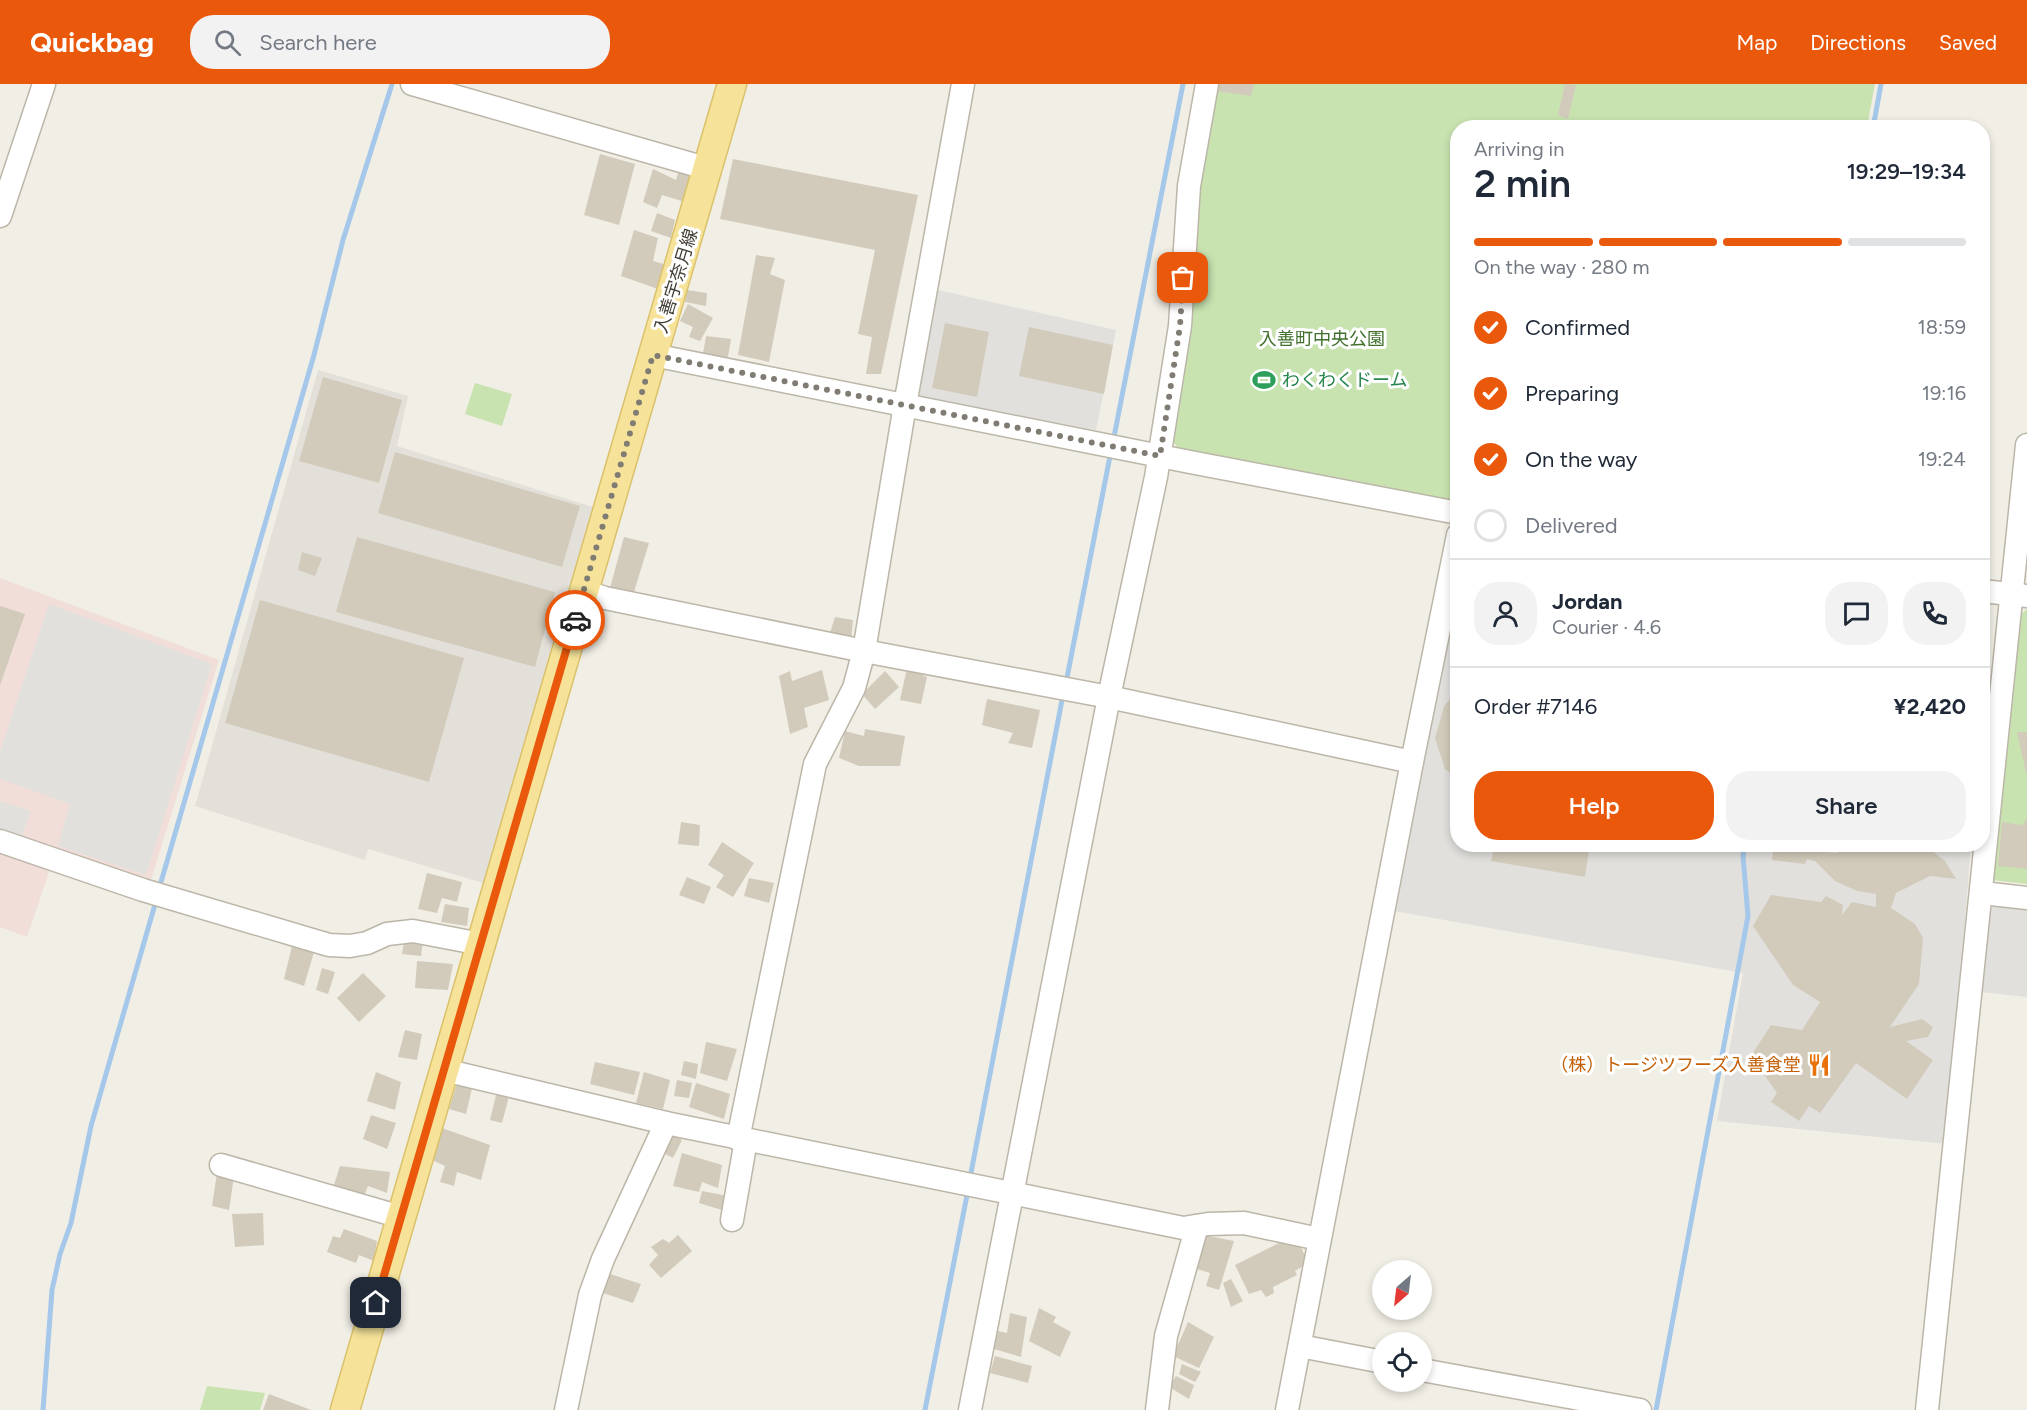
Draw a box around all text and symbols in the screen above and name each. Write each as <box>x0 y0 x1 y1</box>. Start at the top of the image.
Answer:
search box <box>190 15 610 69</box>
text: Quickbag <box>30 25 154 59</box>
icon: search <box>211 26 244 59</box>
text: Search here <box>259 29 377 56</box>
text: Map <box>1736 30 1777 55</box>
text: Directions <box>1810 30 1906 55</box>
text: Saved <box>1939 30 1997 55</box>
text: Arriving in <box>1474 137 1564 161</box>
text: 19:29–19:34 <box>1847 158 1966 185</box>
text: 2 min <box>1474 160 1571 207</box>
street label: 入善宇奈月線 <box>650 226 702 336</box>
pin <box>1157 252 1208 303</box>
text: On the way · 280 m <box>1474 255 1649 279</box>
icon: bag <box>1166 261 1199 294</box>
icon: check <box>1474 311 1507 344</box>
text: Confirmed <box>1525 314 1630 341</box>
text: 18:59 <box>1918 315 1966 339</box>
park label: 入善町中央公園 <box>1259 328 1385 350</box>
sports icon: わくわくドーム <box>1251 367 1277 393</box>
place label: わくわくドーム <box>1282 369 1407 391</box>
icon: check <box>1474 377 1507 410</box>
text: Preparing <box>1525 380 1619 407</box>
text: 19:16 <box>1922 381 1966 405</box>
icon: check <box>1474 443 1507 476</box>
text: On the way <box>1525 446 1637 473</box>
text: 19:24 <box>1918 447 1966 471</box>
text: Delivered <box>1525 512 1618 539</box>
button: person <box>1474 582 1537 645</box>
button: chat <box>1825 582 1888 645</box>
button: phone <box>1903 582 1966 645</box>
text: Jordan <box>1552 588 1623 615</box>
courier <box>545 590 605 650</box>
icon: car <box>559 604 592 637</box>
text: Courier · 4.6 <box>1552 615 1661 639</box>
text: Order #7146 <box>1474 693 1597 720</box>
text: ¥2,420 <box>1894 693 1966 720</box>
button: Help <box>1474 771 1714 840</box>
button: Share <box>1726 771 1966 840</box>
restaurant icon: （株）トージツフーズ入善食堂 <box>1806 1052 1832 1078</box>
place label: （株）トージツフーズ入善食堂 <box>1550 1054 1801 1076</box>
north arrow <box>1372 1260 1432 1320</box>
map controls <box>1372 1260 1432 1392</box>
pin <box>350 1277 401 1328</box>
icon: home <box>359 1286 392 1319</box>
button: locate <box>1372 1332 1432 1392</box>

